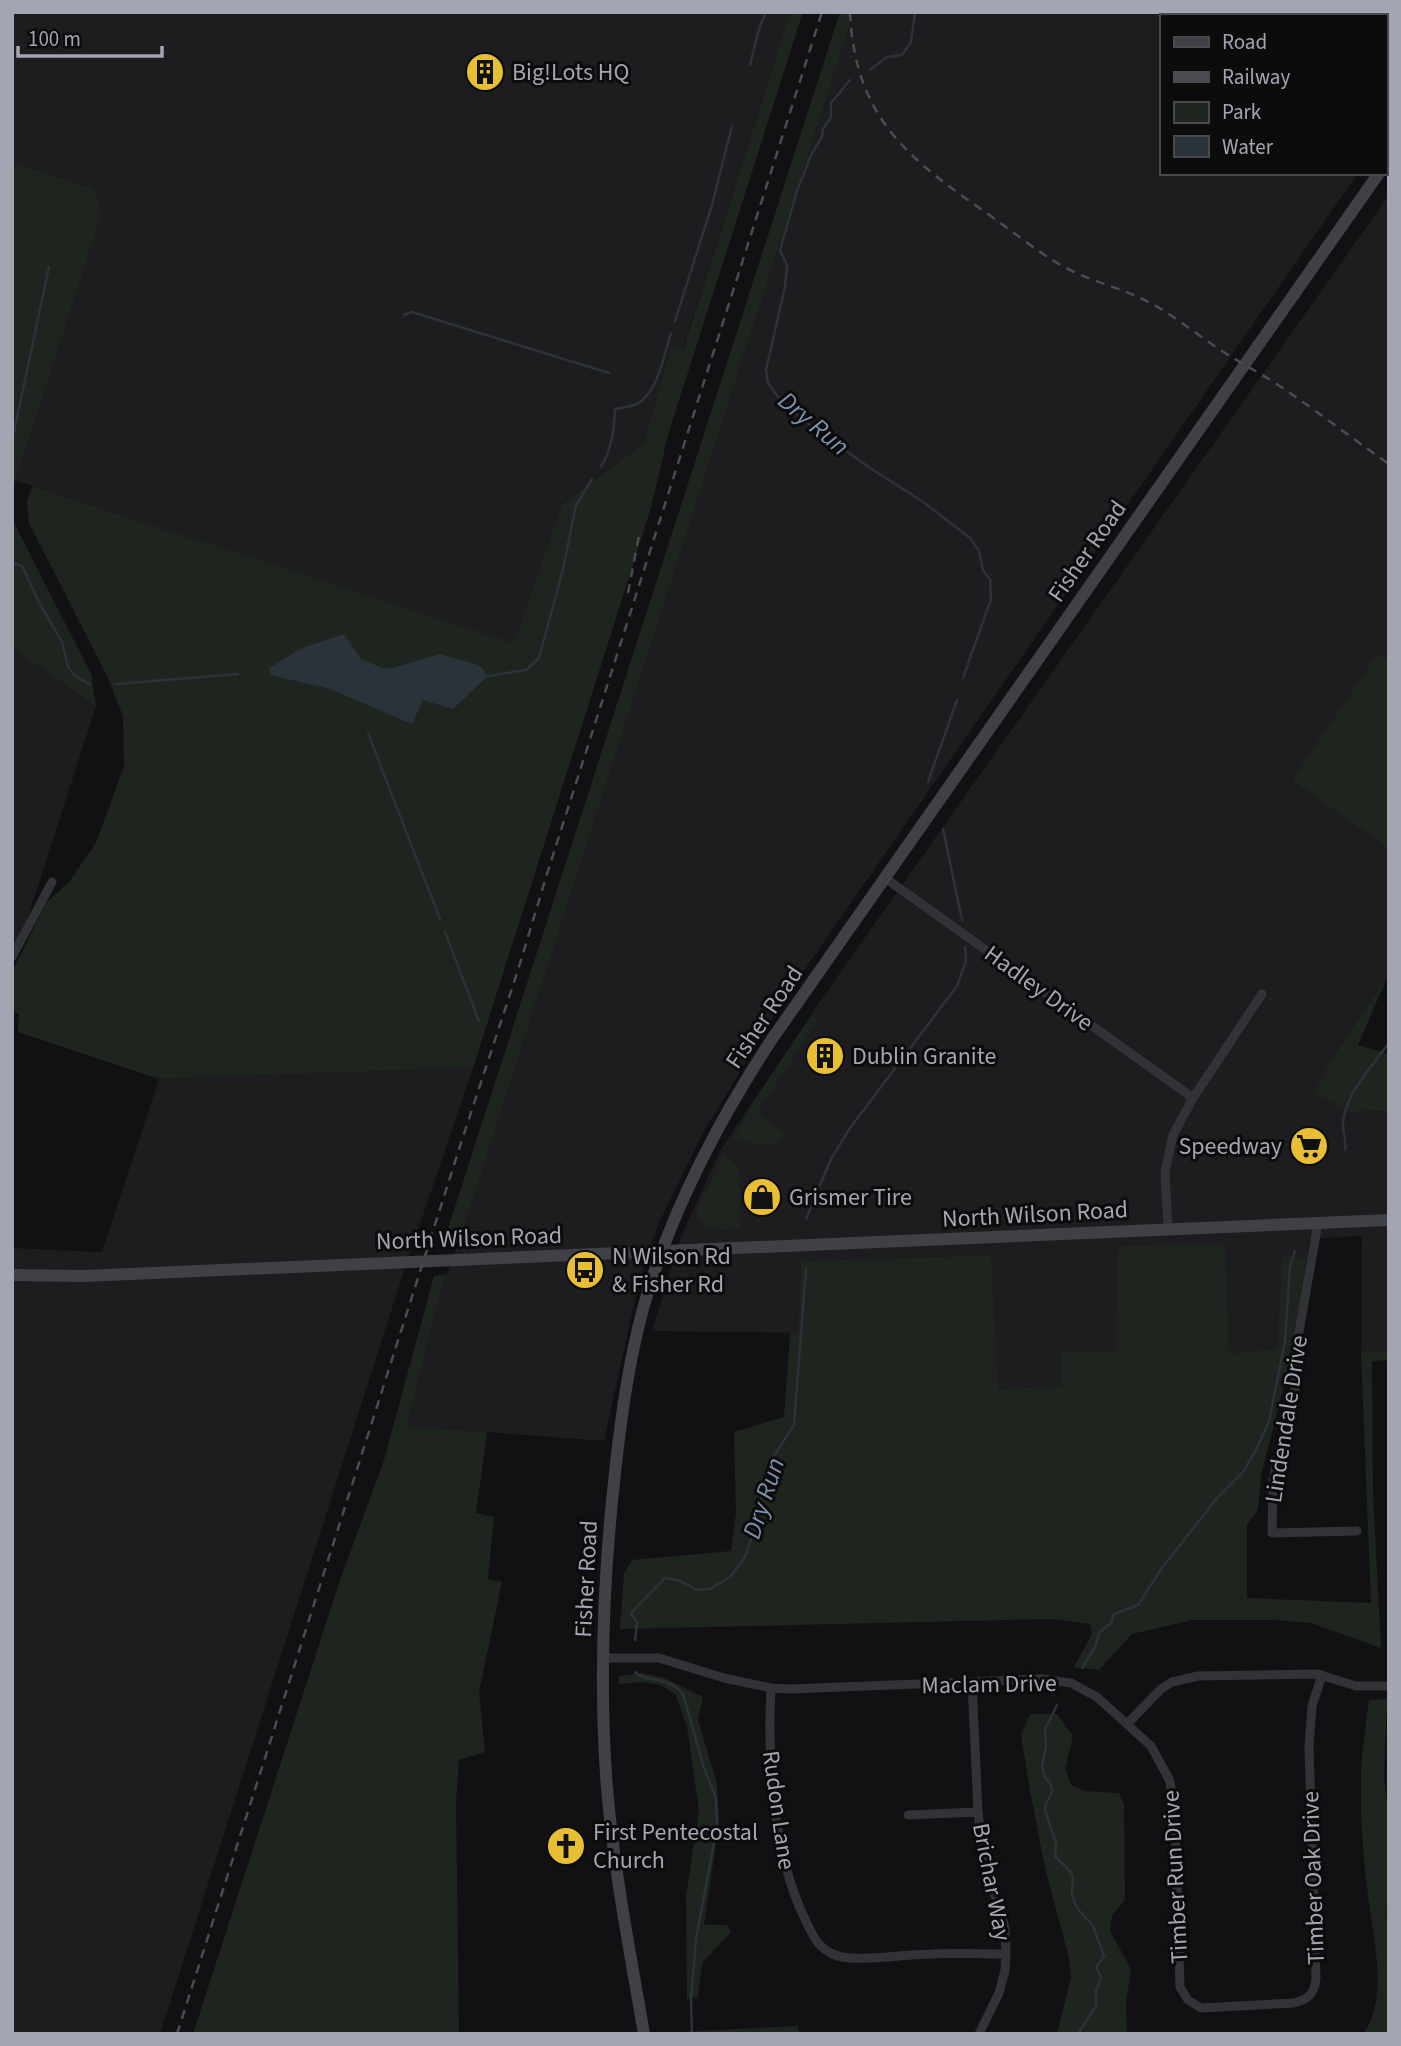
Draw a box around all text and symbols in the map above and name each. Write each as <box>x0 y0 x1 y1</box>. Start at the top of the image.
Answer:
scale bar <box>18 14 161 58</box>
legend <box>1160 14 1387 175</box>
text: 100 m <box>28 24 81 54</box>
text: Road <box>1222 27 1267 57</box>
building icon: Big!Lots HQ <box>464 51 506 93</box>
place label: Big!Lots HQ <box>512 55 629 90</box>
text: Railway <box>1222 62 1290 92</box>
text: Park <box>1222 97 1262 127</box>
text: Water <box>1222 132 1274 162</box>
water label: Dry Run <box>770 383 857 464</box>
street label: Fisher Road <box>1039 493 1135 609</box>
street label: Hadley Drive <box>977 937 1100 1040</box>
street label: Fisher Road <box>717 959 812 1076</box>
building icon: Dublin Granite <box>804 1035 846 1077</box>
place label: Dublin Granite <box>852 1039 996 1074</box>
supermarket icon: Speedway <box>1288 1125 1330 1167</box>
place label: Speedway <box>1178 1129 1282 1164</box>
shop icon: Grismer Tire <box>741 1176 783 1218</box>
place label: Grismer Tire <box>789 1180 912 1215</box>
street label: North Wilson Road <box>941 1192 1129 1237</box>
street label: North Wilson Road <box>375 1218 563 1259</box>
place label: N Wilson Rd & Fisher Rd <box>612 1239 731 1302</box>
bus stop icon: N Wilson Rd & Fisher Rd <box>564 1249 606 1291</box>
street label: Lindendale Drive <box>1256 1333 1317 1505</box>
water label: Dry Run <box>733 1453 794 1543</box>
street label: Fisher Road <box>566 1519 607 1639</box>
street label: Maclam Drive <box>921 1666 1057 1703</box>
street label: Rudon Lane <box>753 1748 804 1872</box>
street label: Timber Run Drive <box>1153 1789 1198 1965</box>
street label: Timber Oak Drive <box>1293 1791 1334 1965</box>
place label: First Pentecostal Church <box>593 1815 758 1878</box>
street label: Brichar Way <box>963 1820 1020 1944</box>
church icon: First Pentecostal Church <box>545 1825 587 1867</box>

